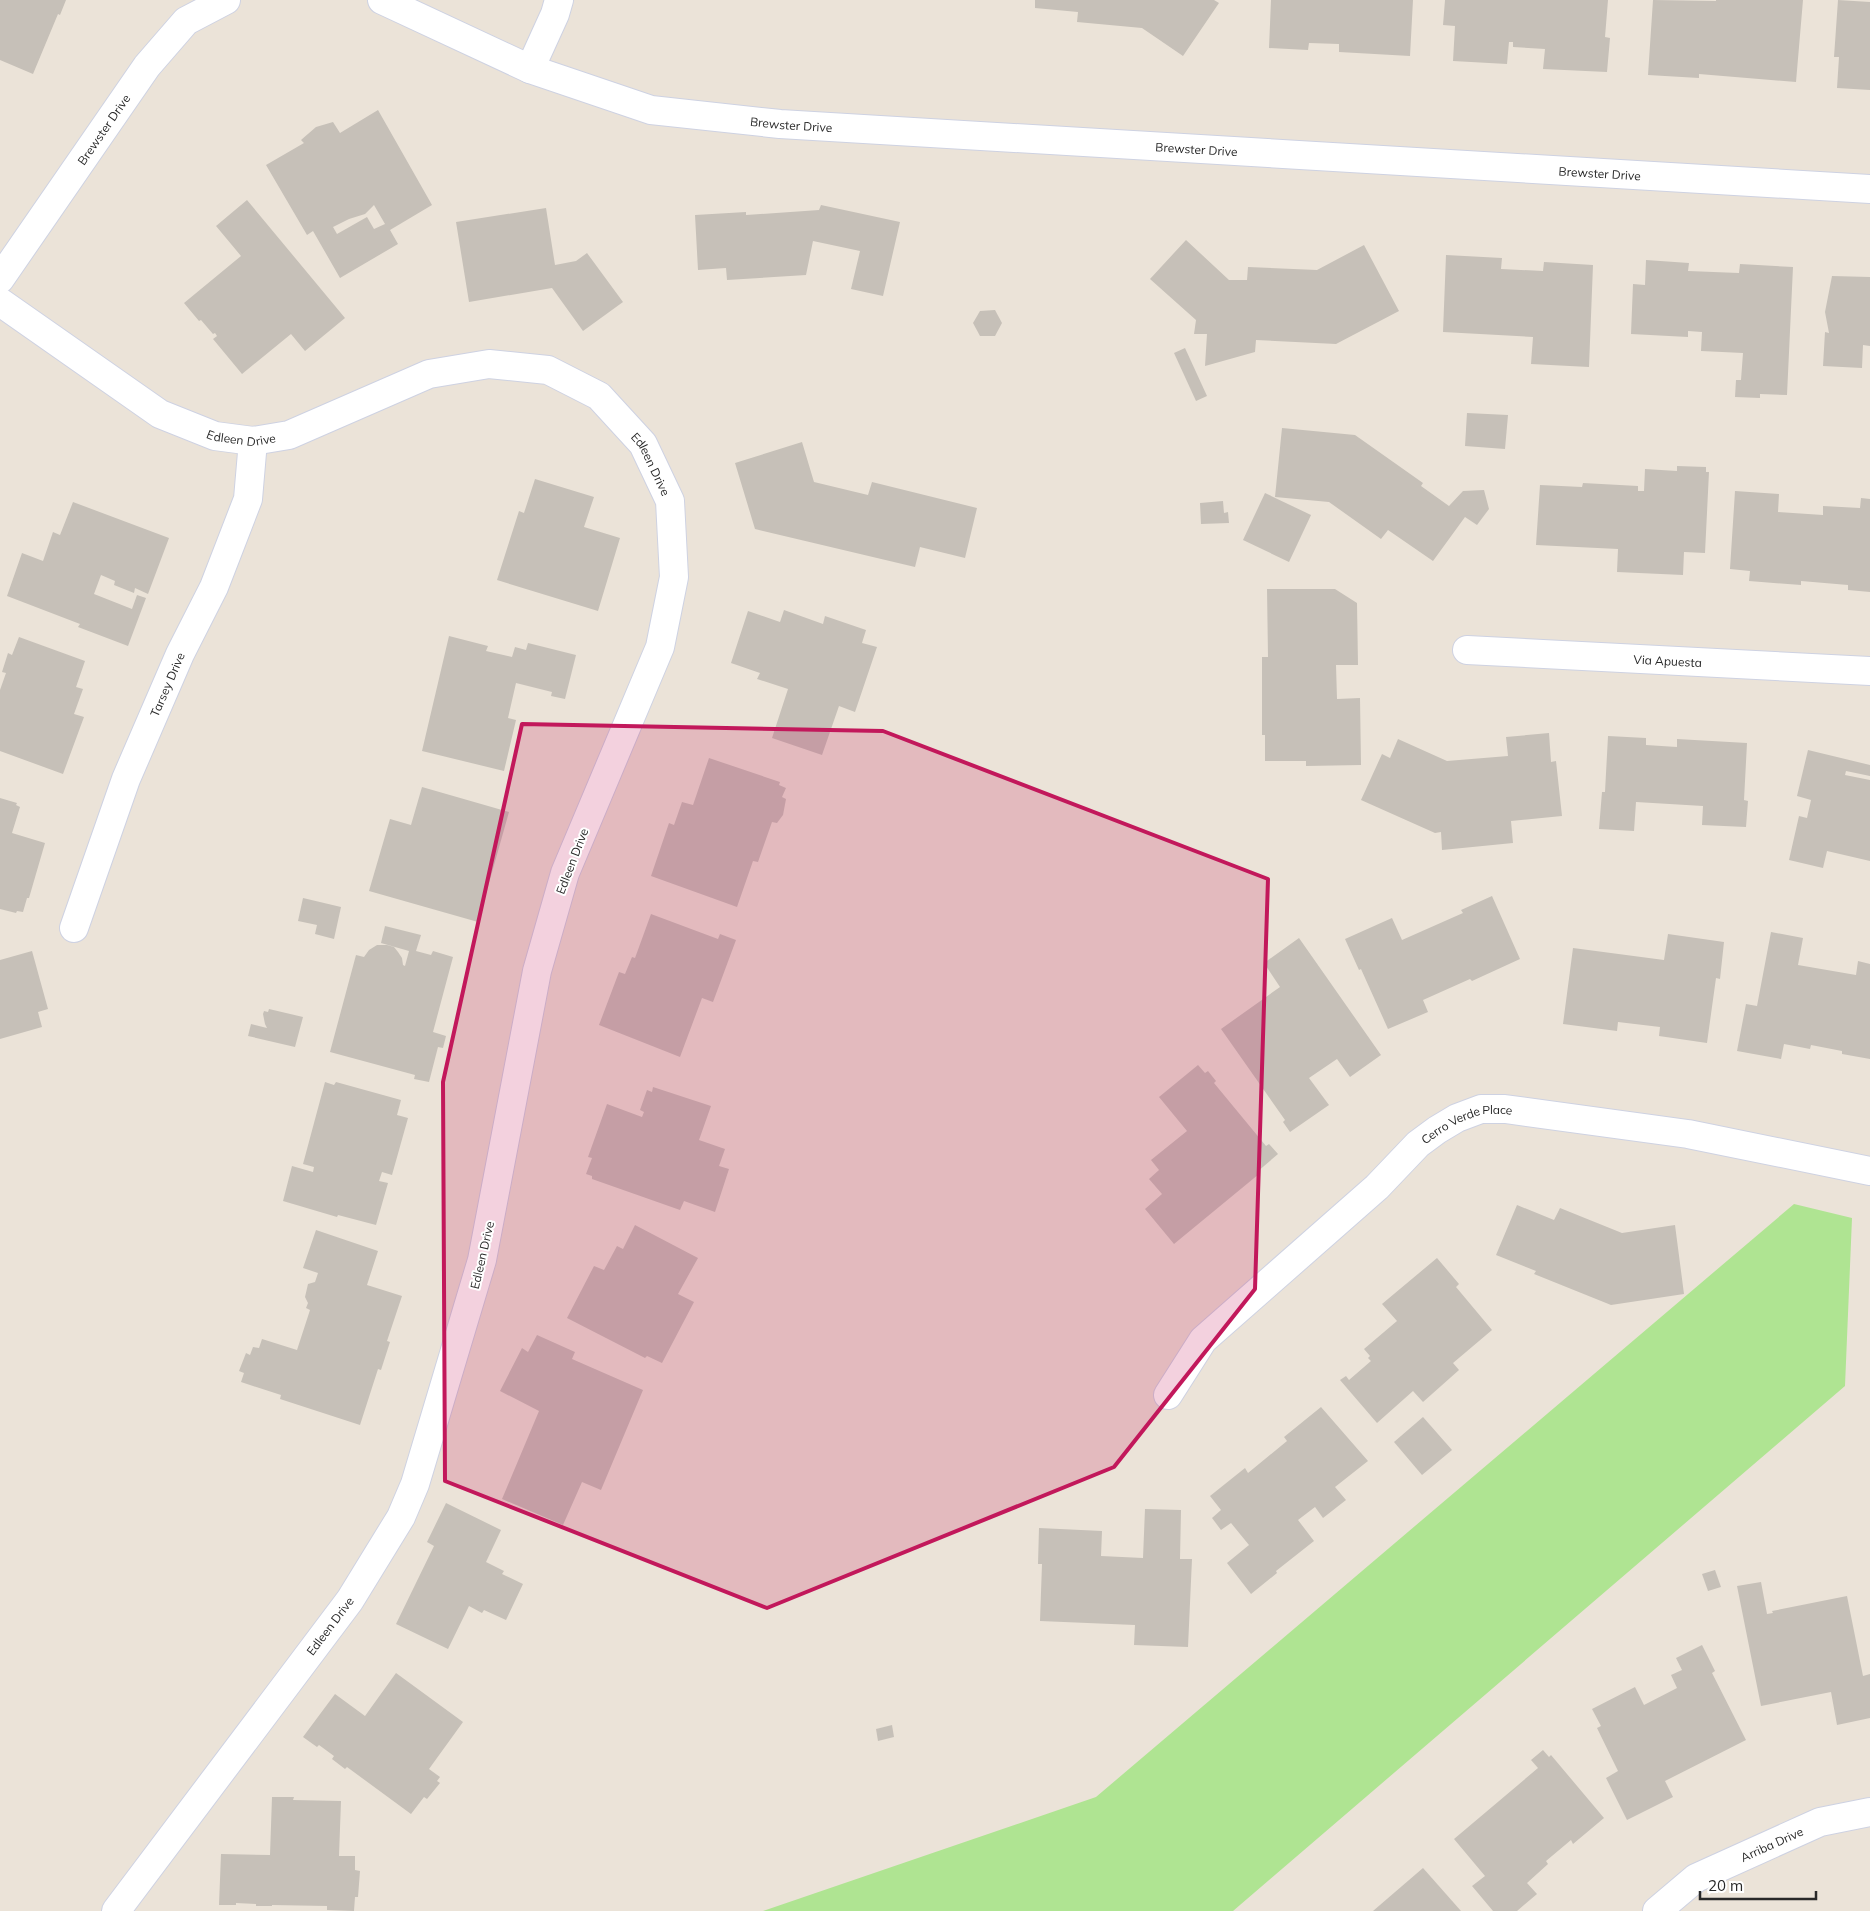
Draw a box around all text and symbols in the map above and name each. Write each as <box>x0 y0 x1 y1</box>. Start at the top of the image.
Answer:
street label: Brewster Drive <box>74 91 133 167</box>
street label: Brewster Drive <box>749 113 833 135</box>
street label: Brewster Drive <box>1155 139 1238 159</box>
street label: Brewster Drive <box>1558 163 1641 183</box>
street label: Edleen Drive <box>205 426 277 449</box>
street label: Edleen Drive <box>629 429 674 498</box>
street label: Tarsey Drive <box>146 650 187 719</box>
street label: Via Apuesta <box>1633 651 1702 670</box>
street label: Edleen Drive <box>553 826 591 896</box>
street label: Cerro Verde Place <box>1418 1102 1513 1147</box>
street label: Edleen Drive <box>467 1220 497 1290</box>
street label: Edleen Drive <box>303 1594 357 1658</box>
street label: Arriba Drive <box>1738 1823 1805 1864</box>
scale bar <box>1700 1868 1816 1900</box>
text: 20 m <box>1708 1876 1743 1895</box>

